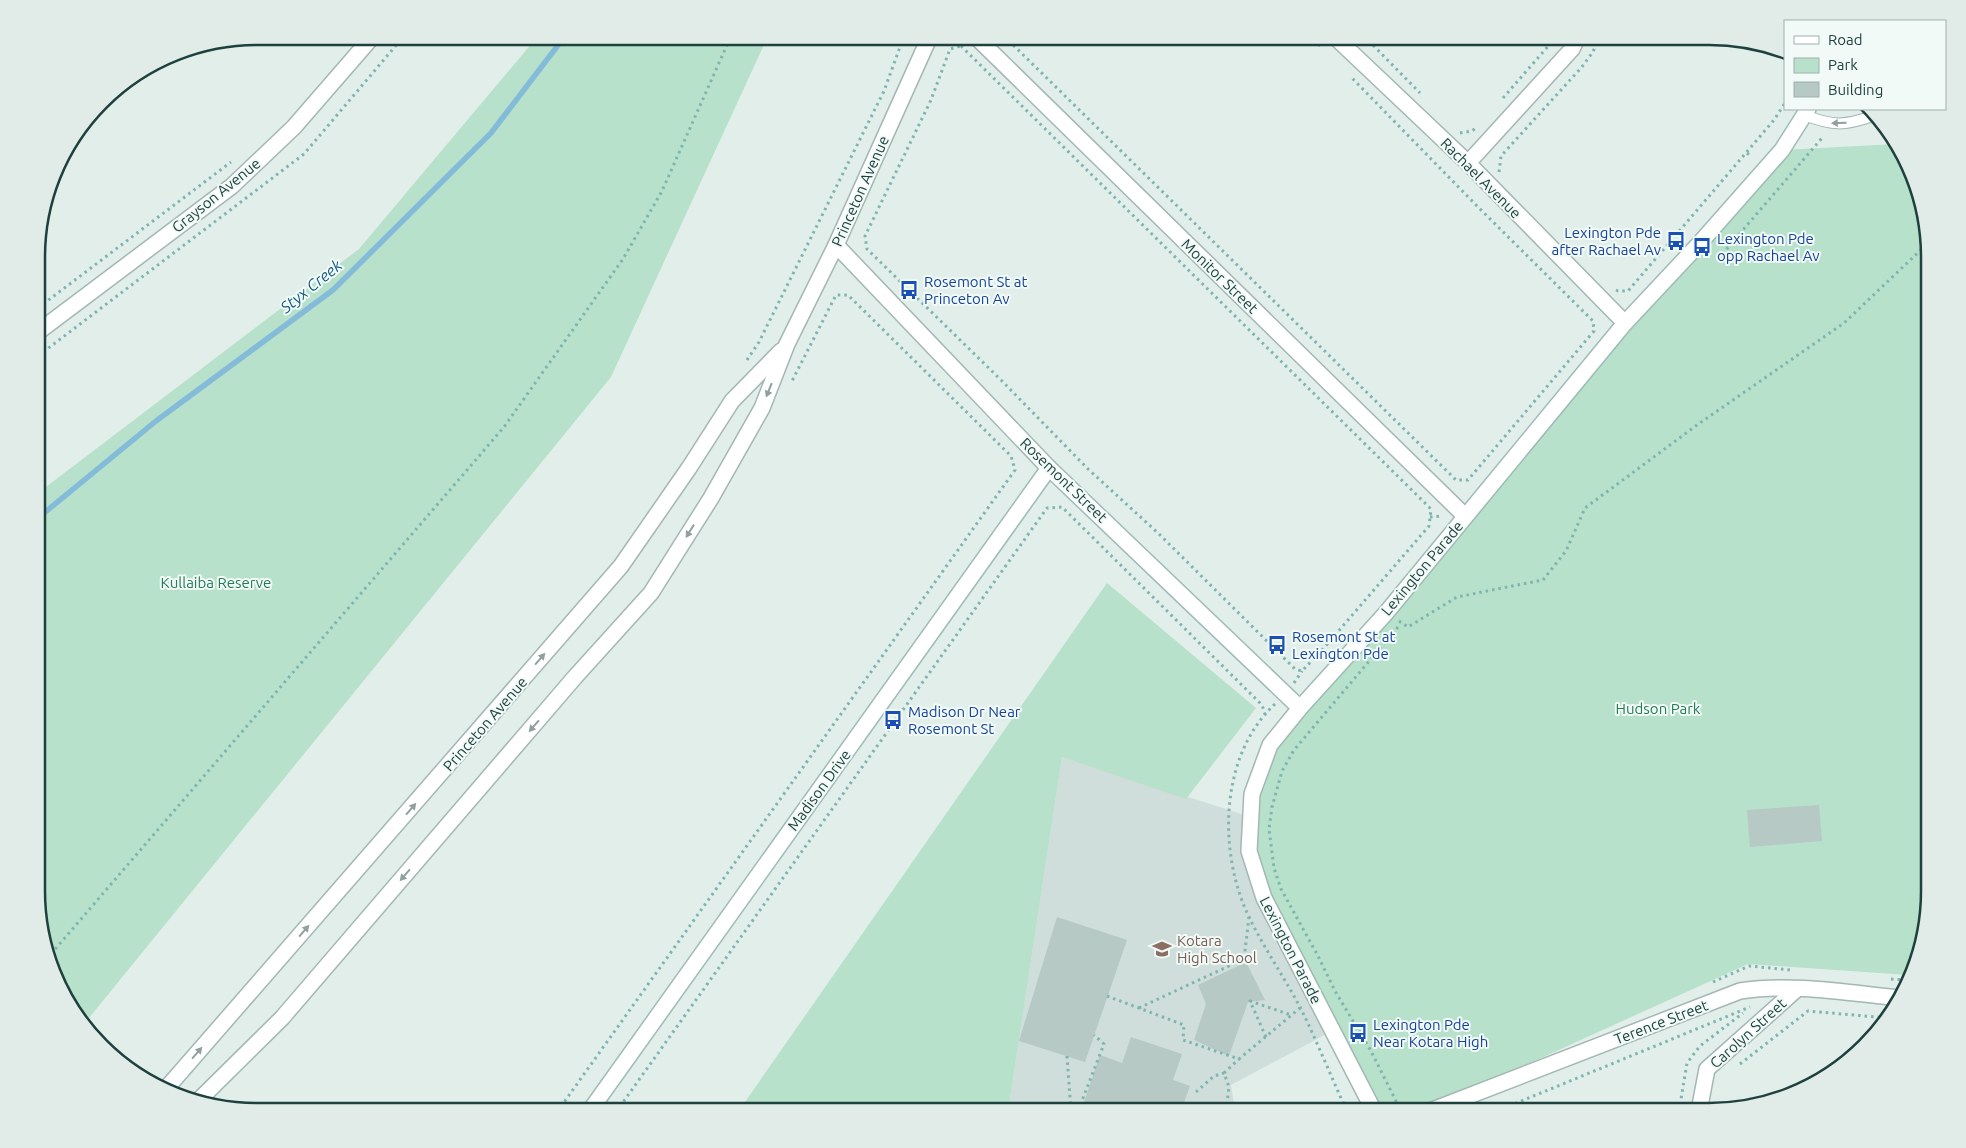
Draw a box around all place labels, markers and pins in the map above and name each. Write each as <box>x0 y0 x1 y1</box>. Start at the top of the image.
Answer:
place label: Lexington Pde after Rachael Av <box>1552 224 1662 258</box>
bus stop icon: Lexington Pde after Rachael Av <box>1665 230 1687 252</box>
place label: Lexington Pde opp Rachael Av <box>1717 230 1820 264</box>
bus stop icon: Lexington Pde opp Rachael Av <box>1691 236 1713 258</box>
place label: Rosemont St at Princeton Av <box>924 273 1027 307</box>
bus stop icon: Rosemont St at Princeton Av <box>898 279 920 301</box>
place label: Rosemont St at Lexington Pde <box>1292 628 1395 662</box>
bus stop icon: Rosemont St at Lexington Pde <box>1266 634 1288 656</box>
place label: Madison Dr Near Rosemont St <box>908 703 1021 737</box>
bus stop icon: Madison Dr Near Rosemont St <box>882 709 904 731</box>
place label: Kotara High School <box>1177 932 1257 966</box>
school or university icon: Kotara High School <box>1151 938 1173 960</box>
place label: Lexington Pde Near Kotara High <box>1373 1016 1488 1050</box>
bus stop icon: Lexington Pde Near Kotara High <box>1347 1022 1369 1044</box>

